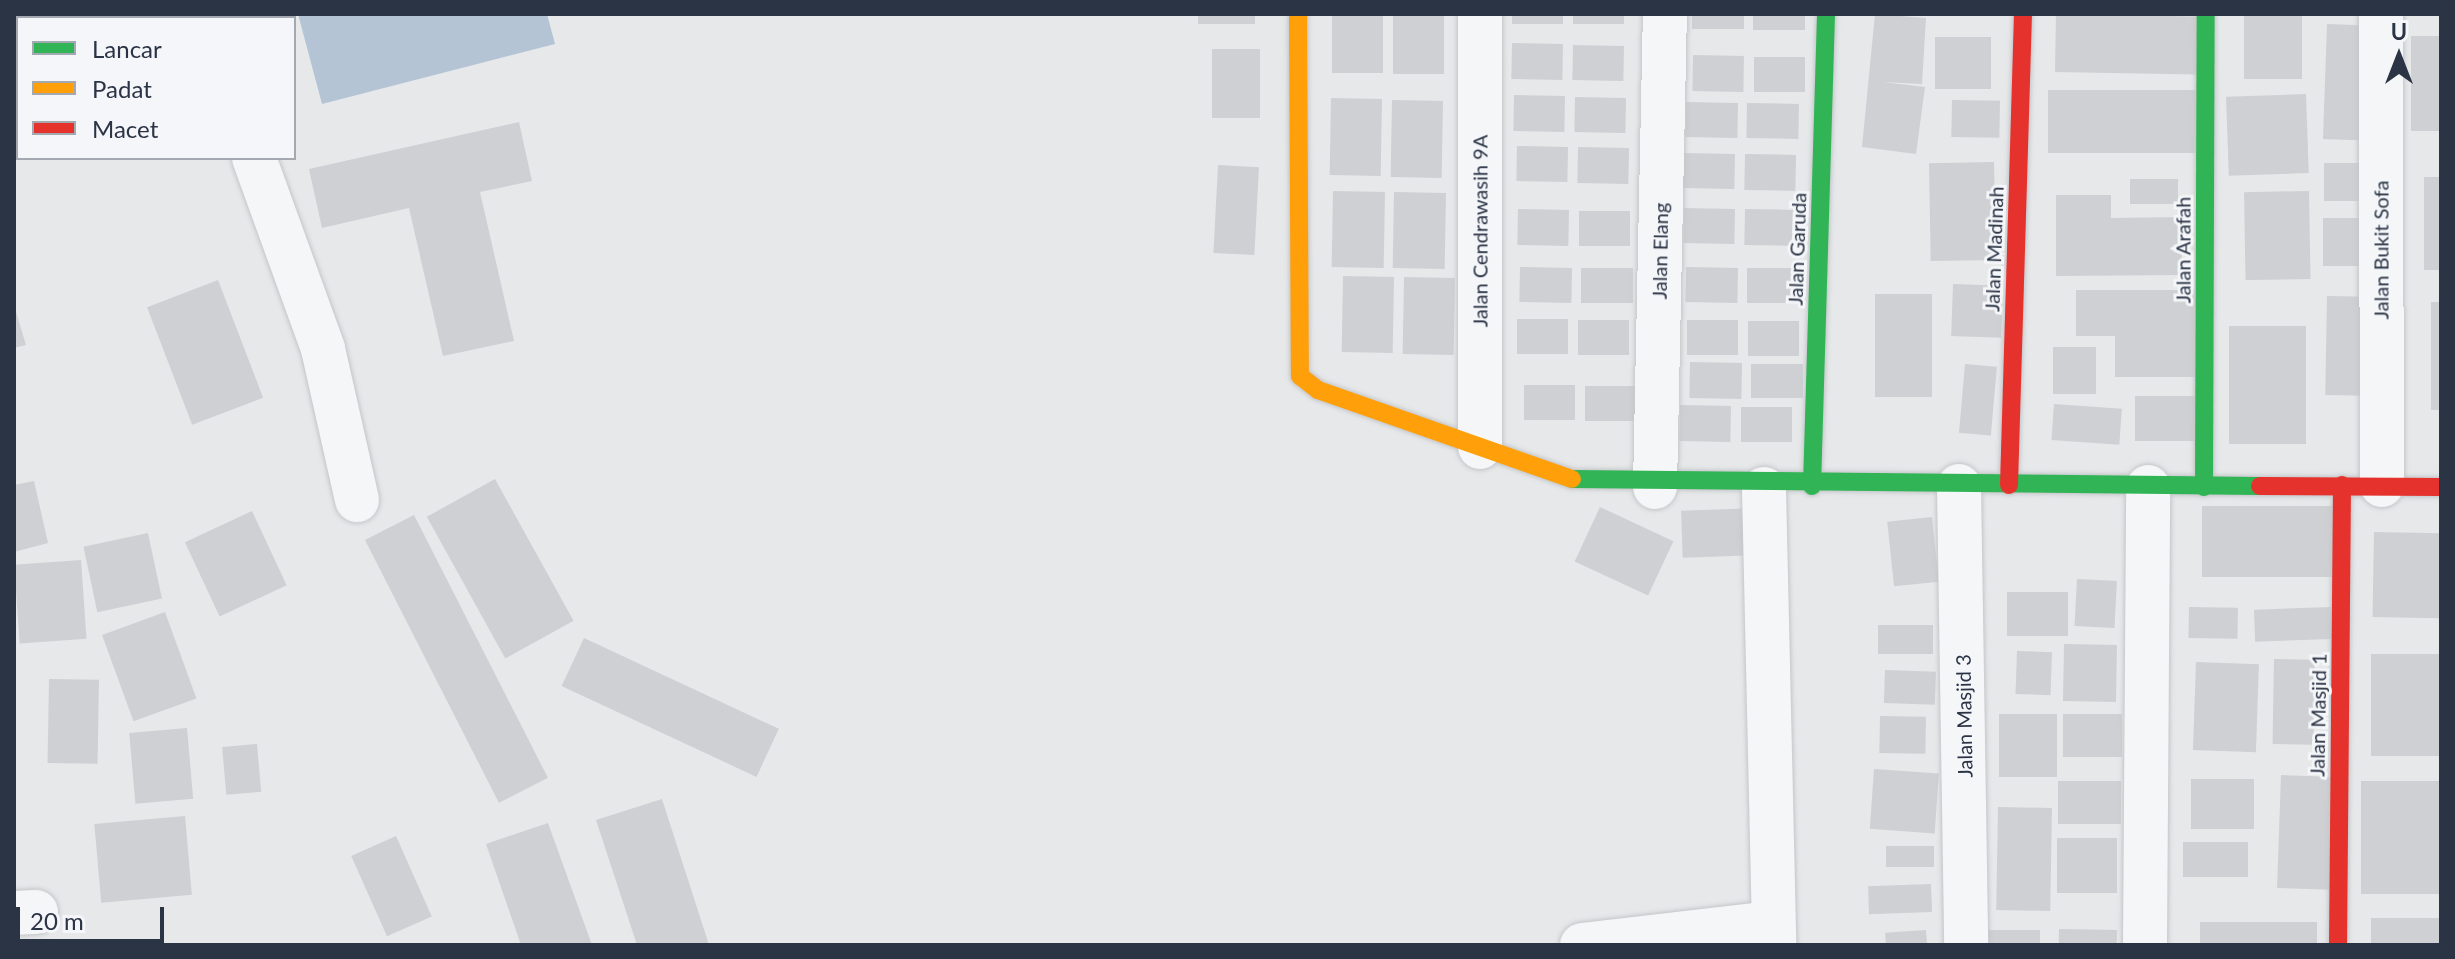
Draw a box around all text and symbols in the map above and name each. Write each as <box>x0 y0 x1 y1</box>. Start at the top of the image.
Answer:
legend <box>16 16 296 160</box>
north arrow <box>2359 16 2439 96</box>
text: U <box>2391 18 2407 45</box>
text: Lancar <box>92 34 162 63</box>
text: Padat <box>92 74 152 103</box>
text: Macet <box>92 114 158 143</box>
street label: Jalan Cendrawasih 9A <box>1468 135 1492 327</box>
street label: Jalan Bukit Sofa <box>2369 181 2393 319</box>
street label: Jalan Madinah <box>1980 186 2008 312</box>
street label: Jalan Garuda <box>1783 192 1811 306</box>
street label: Jalan Arafah <box>2171 196 2195 304</box>
street label: Jalan Elang <box>1647 202 1673 300</box>
street label: Jalan Masjid 1 <box>2305 653 2331 777</box>
street label: Jalan Masjid 3 <box>1951 654 1977 778</box>
scale bar <box>20 891 168 941</box>
text: 20 m <box>30 906 84 935</box>

